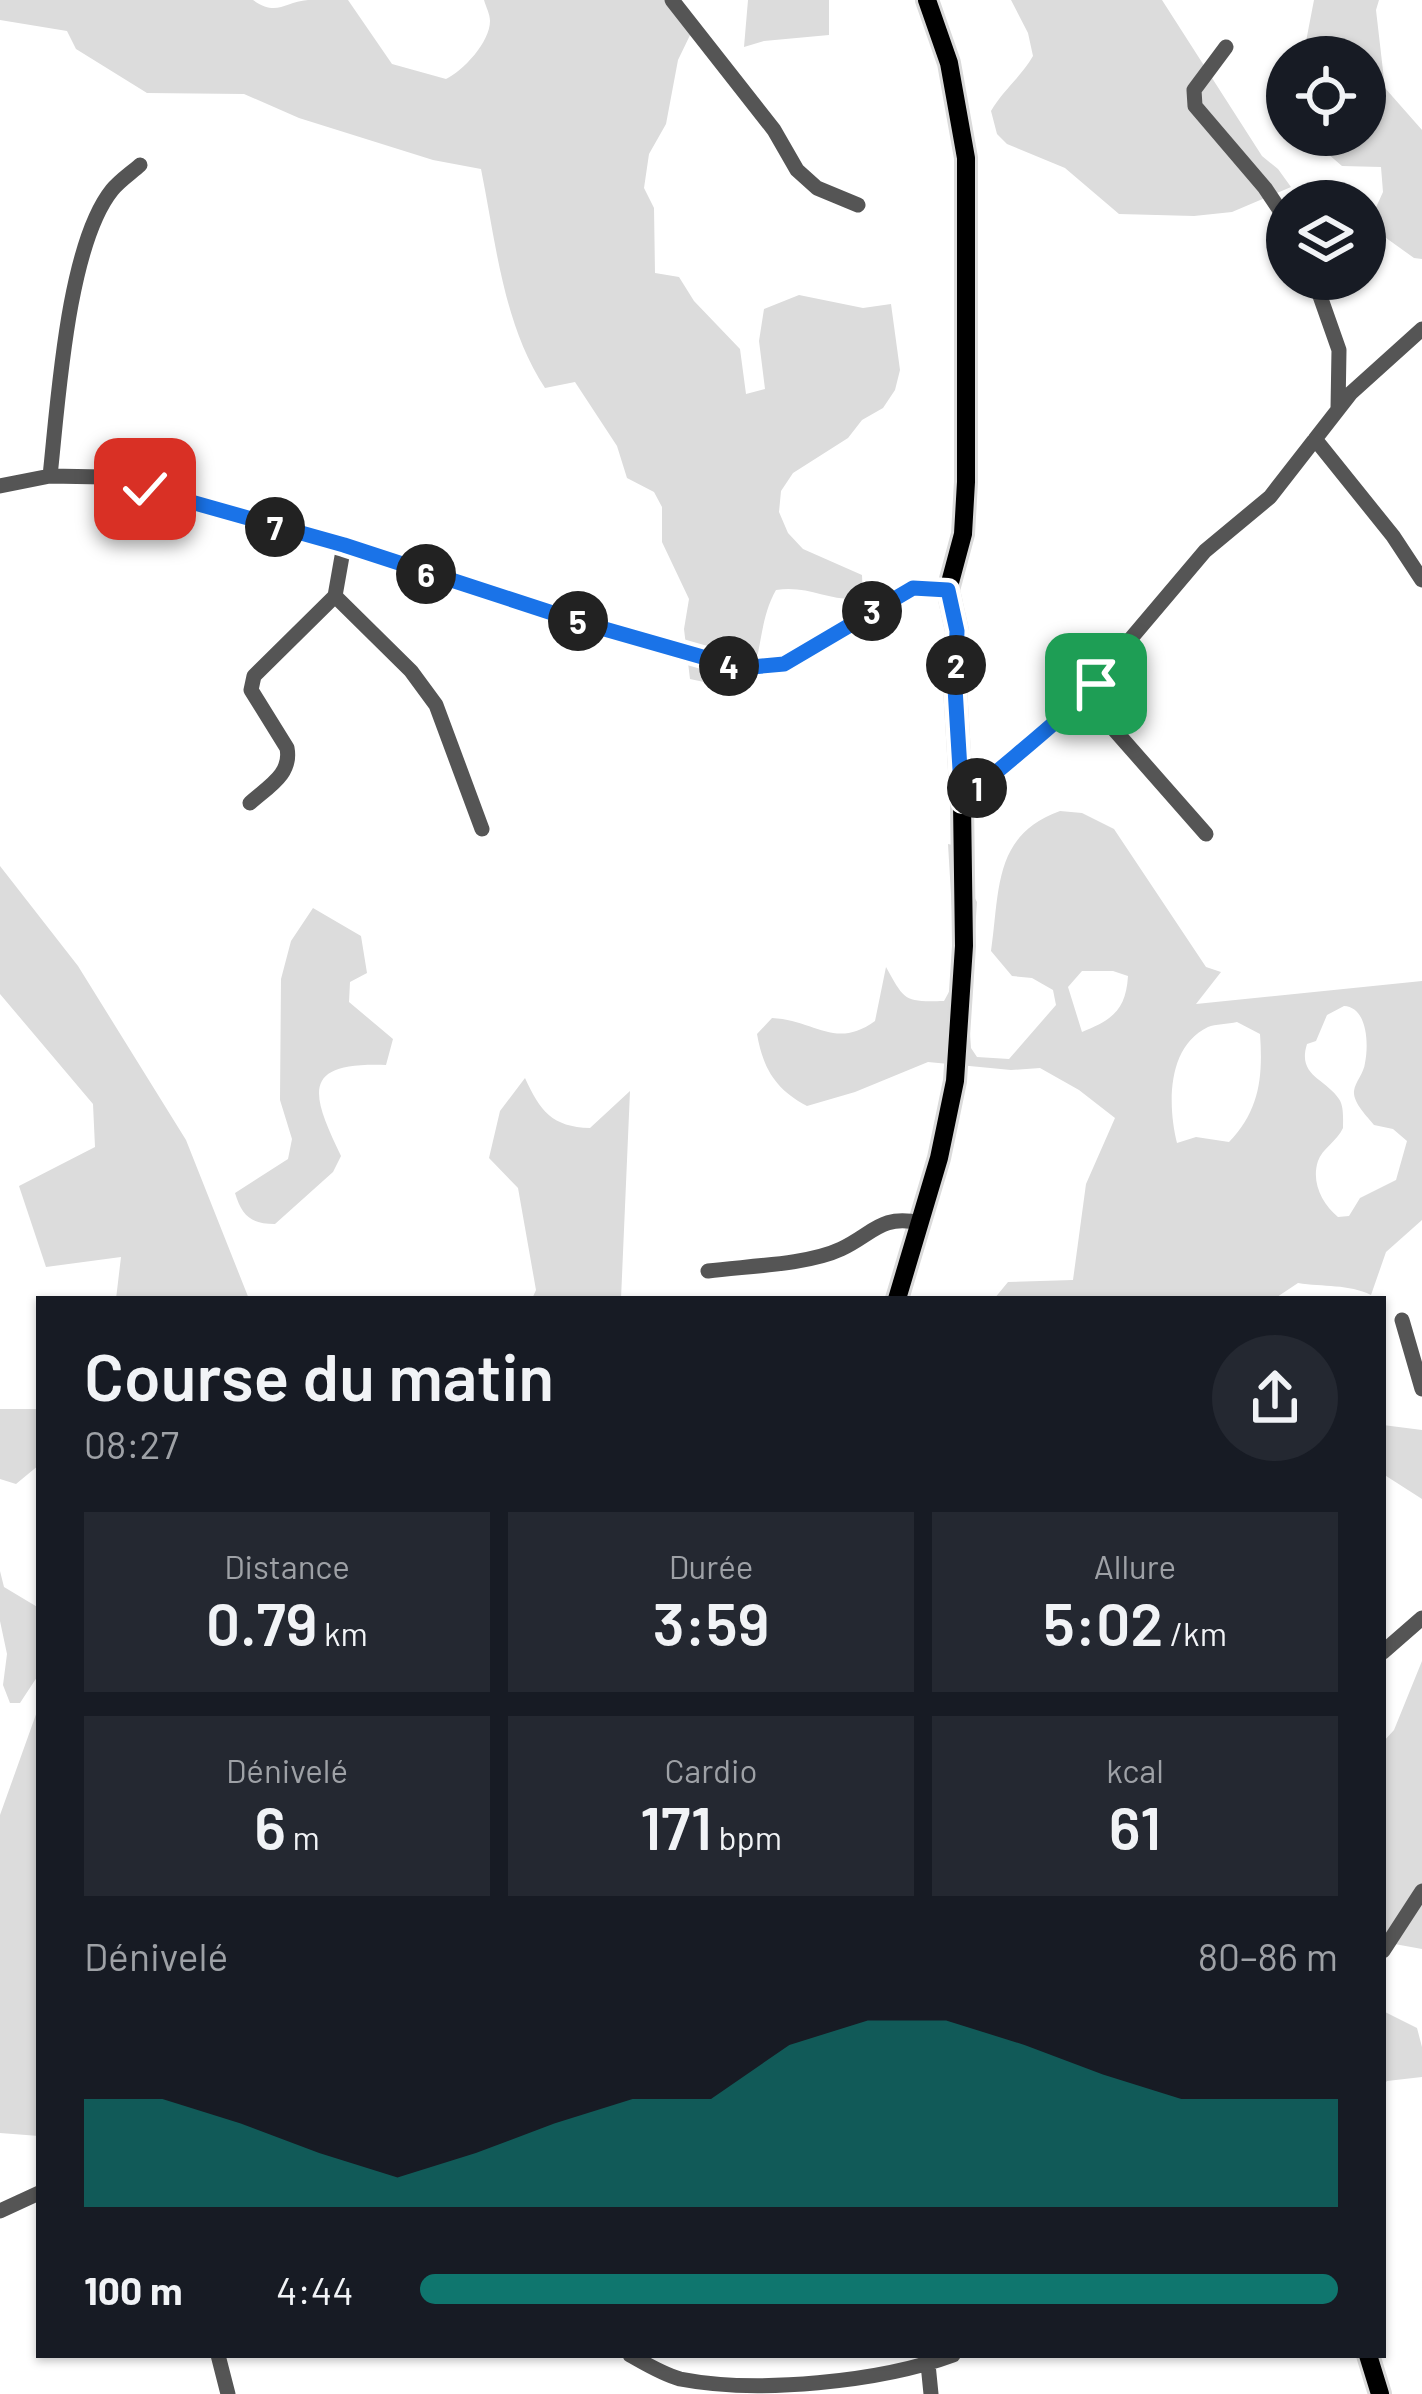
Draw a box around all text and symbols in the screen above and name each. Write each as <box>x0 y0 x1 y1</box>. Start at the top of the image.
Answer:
map controls <box>1266 36 1386 300</box>
button: locate <box>1266 36 1386 156</box>
button: layers <box>1266 180 1386 300</box>
pin <box>94 438 196 540</box>
icon: check <box>112 456 178 522</box>
pin: 7 <box>245 497 305 557</box>
text: 7 <box>267 507 283 547</box>
pin: 6 <box>396 544 456 604</box>
text: 6 <box>417 554 435 594</box>
pin: 3 <box>842 581 902 641</box>
pin: 5 <box>548 591 608 651</box>
text: 3 <box>863 591 881 631</box>
text: 5 <box>569 601 587 641</box>
pin <box>1045 633 1147 735</box>
pin: 2 <box>926 635 986 695</box>
pin: 4 <box>699 636 759 696</box>
text: 2 <box>947 645 965 685</box>
text: 4 <box>719 646 739 686</box>
icon: arrive <box>1063 651 1129 717</box>
pin: 1 <box>947 758 1007 818</box>
text: 1 <box>971 768 983 808</box>
text: Course du matin <box>84 1335 554 1414</box>
button: share <box>1212 1335 1338 1461</box>
text: 08:27 <box>84 1420 179 1467</box>
text: Distance <box>224 1546 350 1586</box>
text: Durée <box>669 1546 753 1586</box>
text: Allure <box>1094 1546 1176 1586</box>
text: 0.79 <box>206 1586 317 1658</box>
text: 3:59 <box>653 1586 769 1658</box>
text: 5:02 <box>1043 1586 1163 1658</box>
text: km <box>317 1613 368 1653</box>
text: /km <box>1163 1613 1227 1653</box>
text: Dénivelé <box>226 1750 348 1790</box>
text: Cardio <box>665 1750 757 1790</box>
text: kcal <box>1106 1750 1164 1790</box>
text: 6 <box>254 1790 286 1862</box>
text: 171 <box>640 1790 712 1862</box>
text: 61 <box>1109 1790 1161 1862</box>
text: m <box>286 1817 320 1857</box>
text: bpm <box>712 1817 782 1857</box>
text: Dénivelé <box>84 1932 228 1979</box>
text: 80–86 m <box>1198 1932 1338 1979</box>
text: 100 m <box>84 2266 183 2313</box>
text: 4:44 <box>276 2266 354 2313</box>

